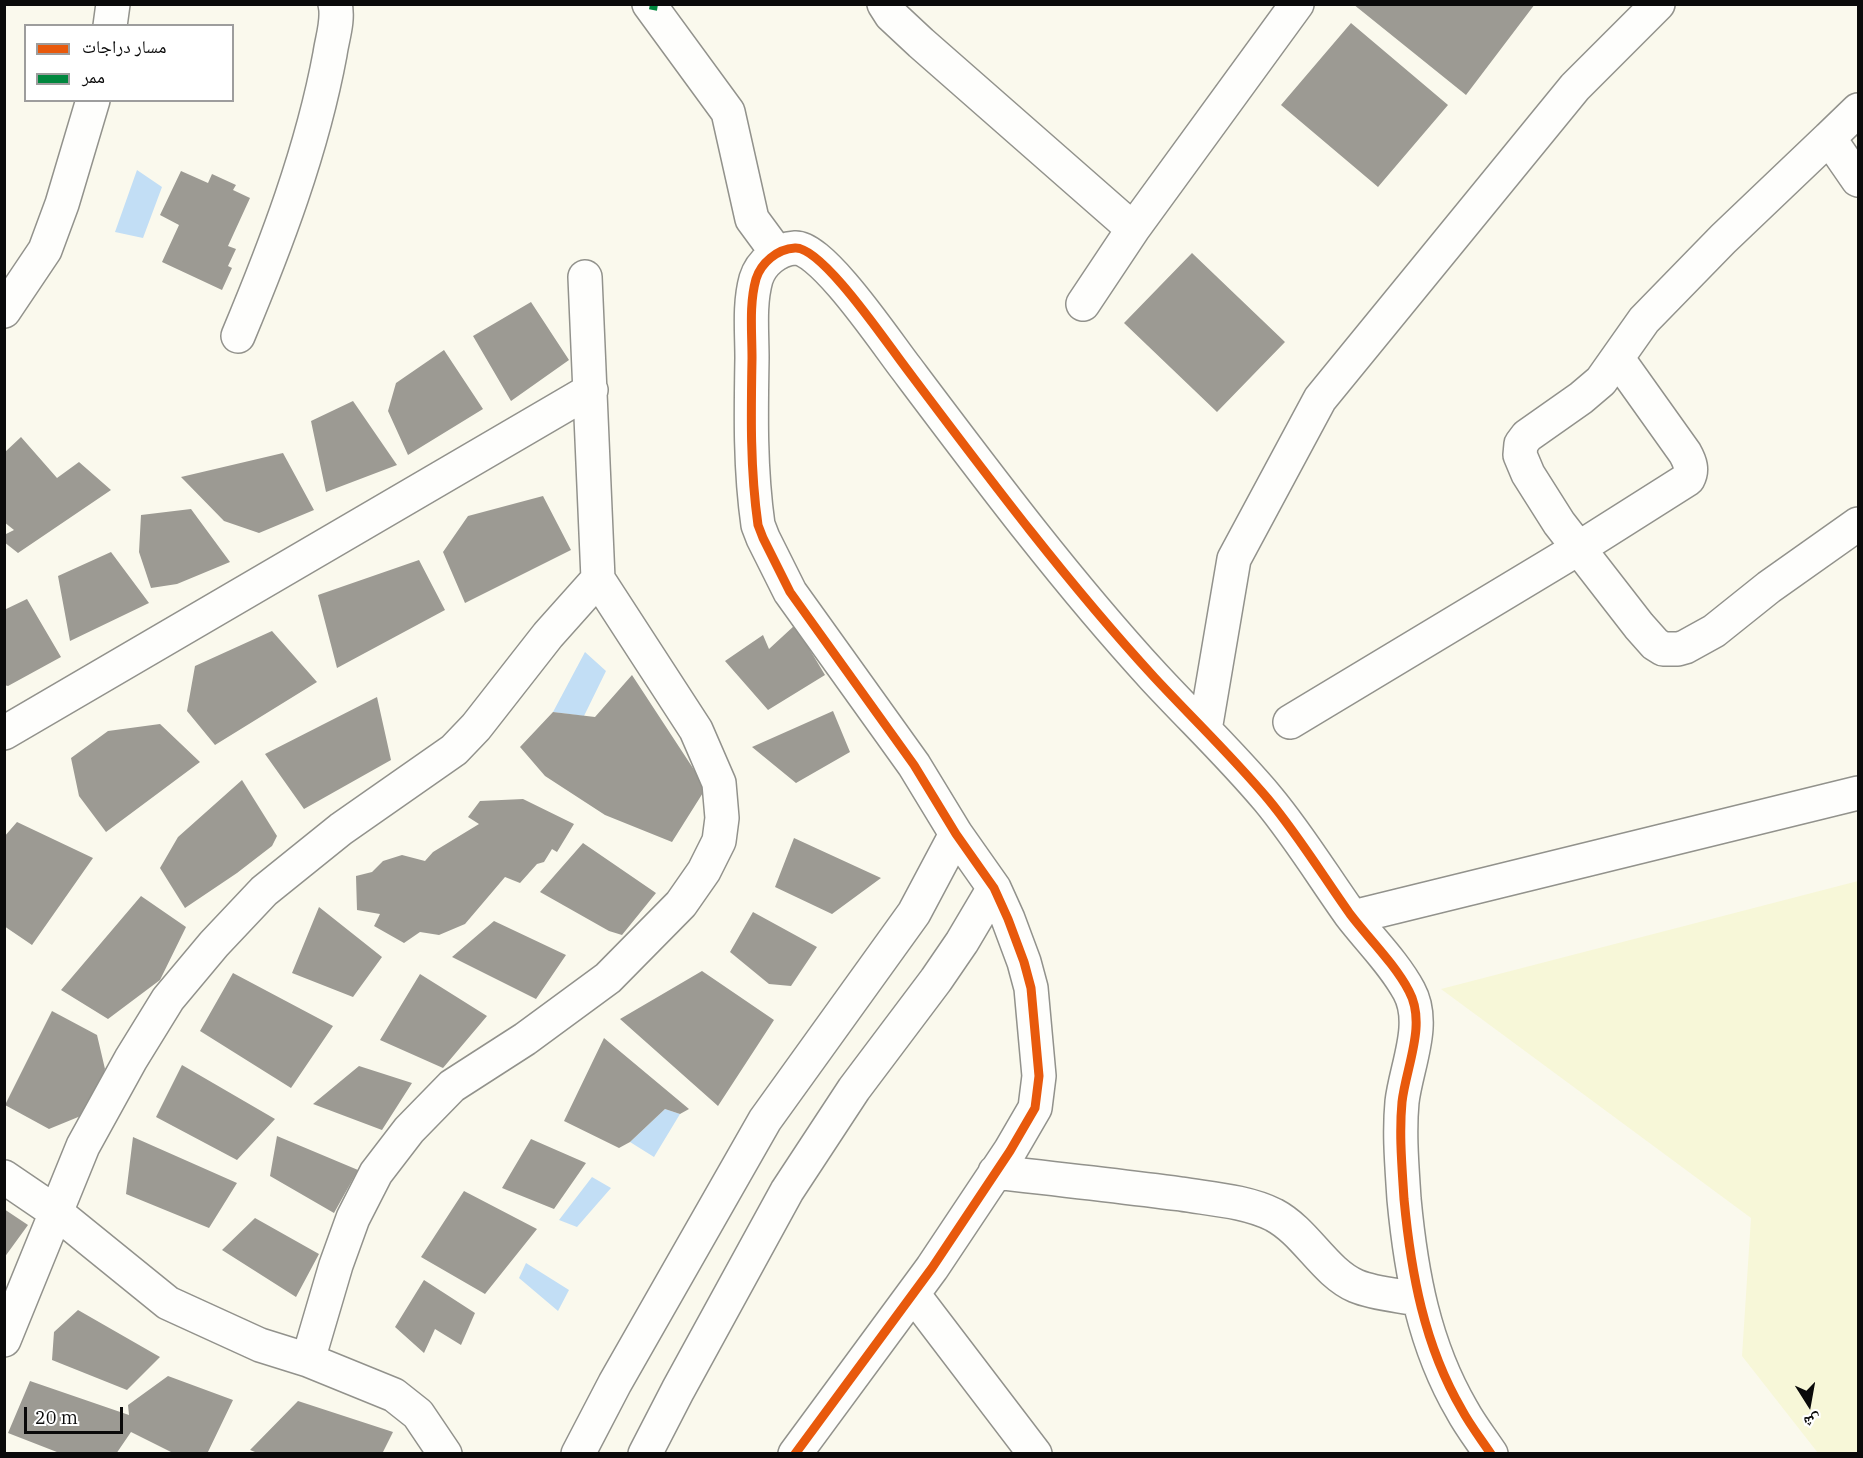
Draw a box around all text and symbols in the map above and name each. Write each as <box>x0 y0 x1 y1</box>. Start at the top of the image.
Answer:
legend <box>24 24 234 102</box>
text: مسار دراجات <box>82 35 166 58</box>
text: ممر <box>82 65 105 88</box>
north arrow <box>1779 1374 1839 1434</box>
scale bar <box>27 1395 126 1433</box>
text: 20 m <box>35 1406 78 1429</box>
text: ش <box>1802 1410 1823 1433</box>

